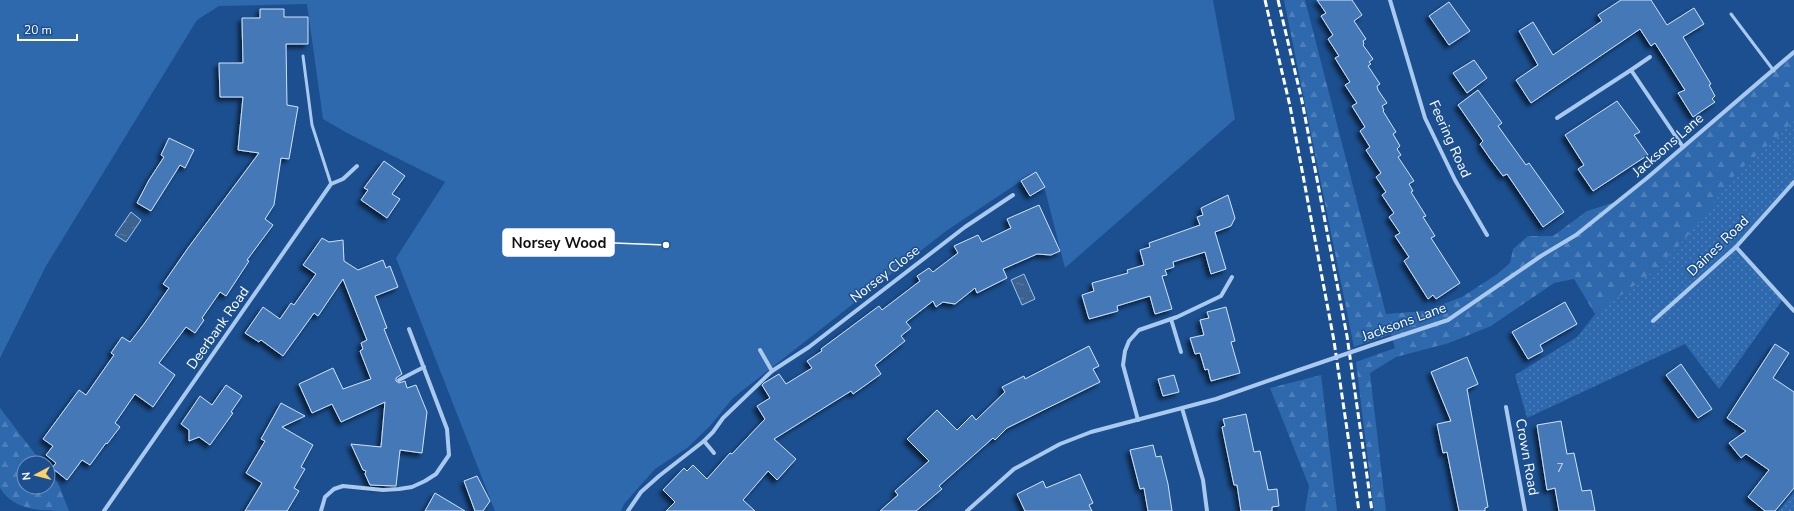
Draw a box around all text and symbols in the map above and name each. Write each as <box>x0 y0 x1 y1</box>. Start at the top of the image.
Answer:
scale bar <box>18 16 77 42</box>
text: 20 m <box>24 22 52 38</box>
street label: Feering Road <box>1424 97 1476 181</box>
street label: Jacksons Lane <box>1628 109 1708 182</box>
street label: Daines Road <box>1683 212 1753 280</box>
callout: Norsey Wood <box>503 229 614 256</box>
text: Norsey Wood <box>512 233 606 253</box>
street label: Norsey Close <box>846 241 924 307</box>
street label: Deerbank Road <box>182 283 254 373</box>
street label: Jacksons Lane <box>1358 298 1449 346</box>
street label: Crown Road <box>1511 417 1543 497</box>
north arrow <box>16 455 56 495</box>
house number: 7 <box>1556 460 1564 476</box>
text: N <box>19 471 35 481</box>

